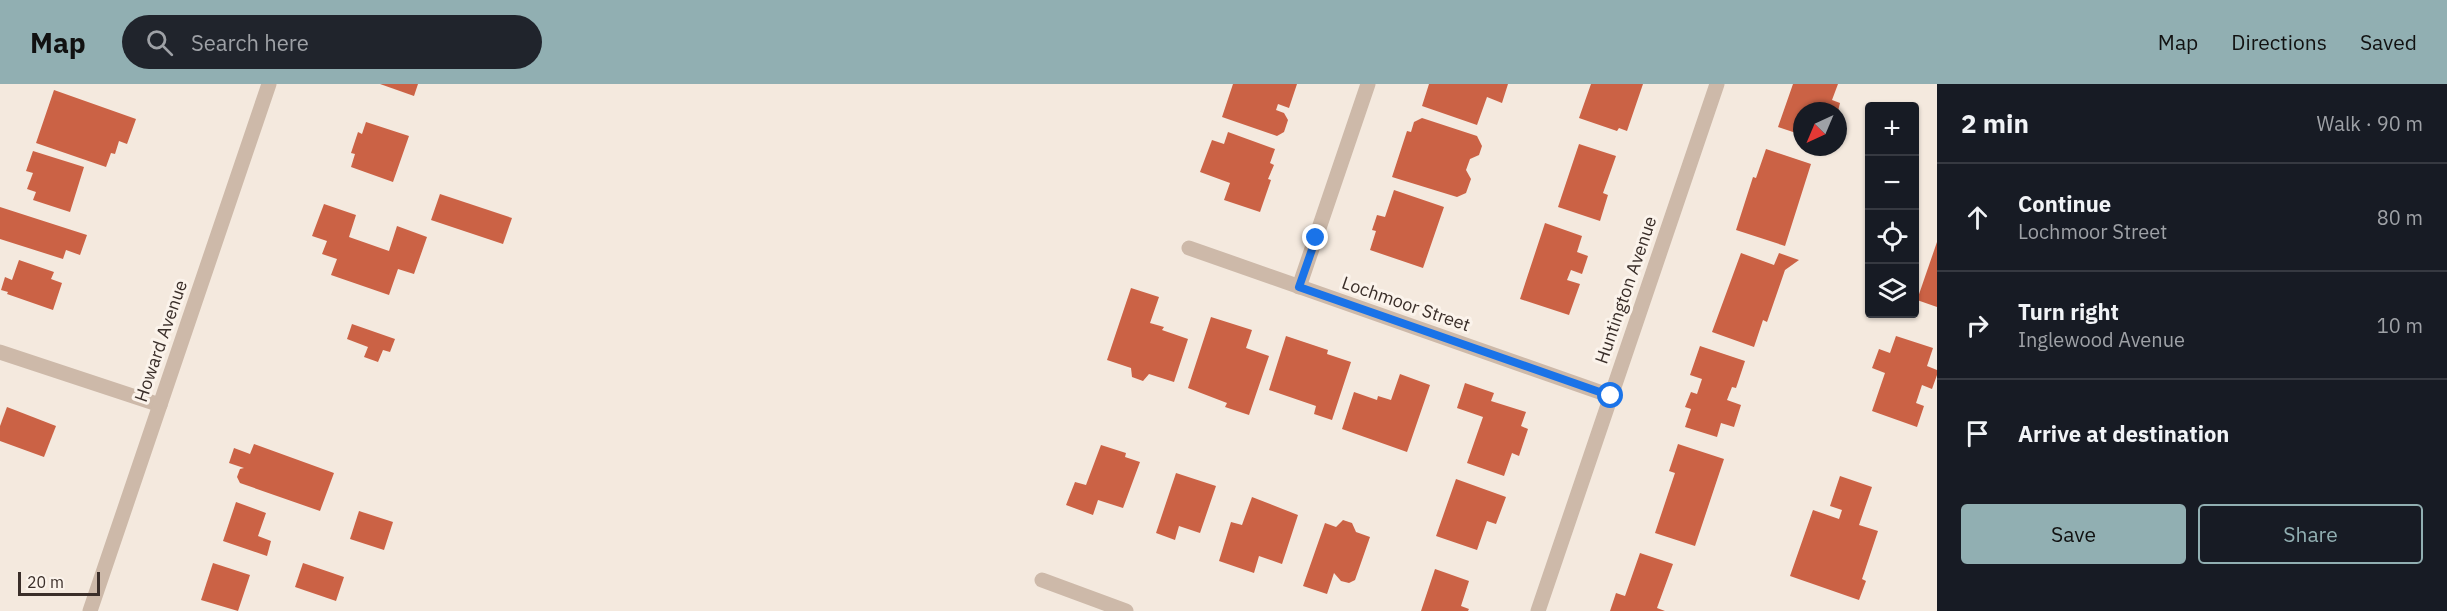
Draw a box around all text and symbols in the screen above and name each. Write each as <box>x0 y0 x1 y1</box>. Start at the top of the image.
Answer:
search box <box>122 15 542 69</box>
text: Map <box>30 24 86 61</box>
icon: search <box>143 26 176 59</box>
text: Search here <box>191 28 309 57</box>
text: Map <box>2158 28 2198 56</box>
text: Directions <box>2231 28 2327 56</box>
text: Saved <box>2360 28 2417 56</box>
north arrow <box>1793 102 1847 156</box>
map controls <box>1865 102 1919 318</box>
button: + <box>1865 102 1919 156</box>
text: 2 min <box>1961 106 2029 140</box>
text: Walk · 90 m <box>2317 110 2423 137</box>
button: − <box>1865 156 1919 210</box>
text: Continue <box>2018 189 2111 218</box>
icon: ahead <box>1961 201 1994 234</box>
text: 80 m <box>2377 204 2423 231</box>
button: locate <box>1865 210 1919 264</box>
street label: Huntington Avenue <box>1589 213 1662 367</box>
text: Lochmoor Street <box>2018 218 2167 245</box>
route end <box>1302 224 1328 250</box>
button: layers <box>1865 264 1919 318</box>
street label: Lochmoor Street <box>1339 271 1473 336</box>
street label: Howard Avenue <box>129 277 192 405</box>
text: Turn right <box>2018 297 2119 326</box>
icon: right <box>1961 309 1994 342</box>
text: 10 m <box>2377 312 2423 339</box>
text: Inglewood Avenue <box>2018 326 2185 353</box>
route start <box>1597 382 1623 408</box>
icon: arrive <box>1961 417 1994 450</box>
text: Arrive at destination <box>2018 419 2229 448</box>
button: Save <box>1961 504 2186 564</box>
button: Share <box>2198 504 2423 564</box>
scale bar <box>18 569 100 596</box>
text: 20 m <box>27 572 64 592</box>

